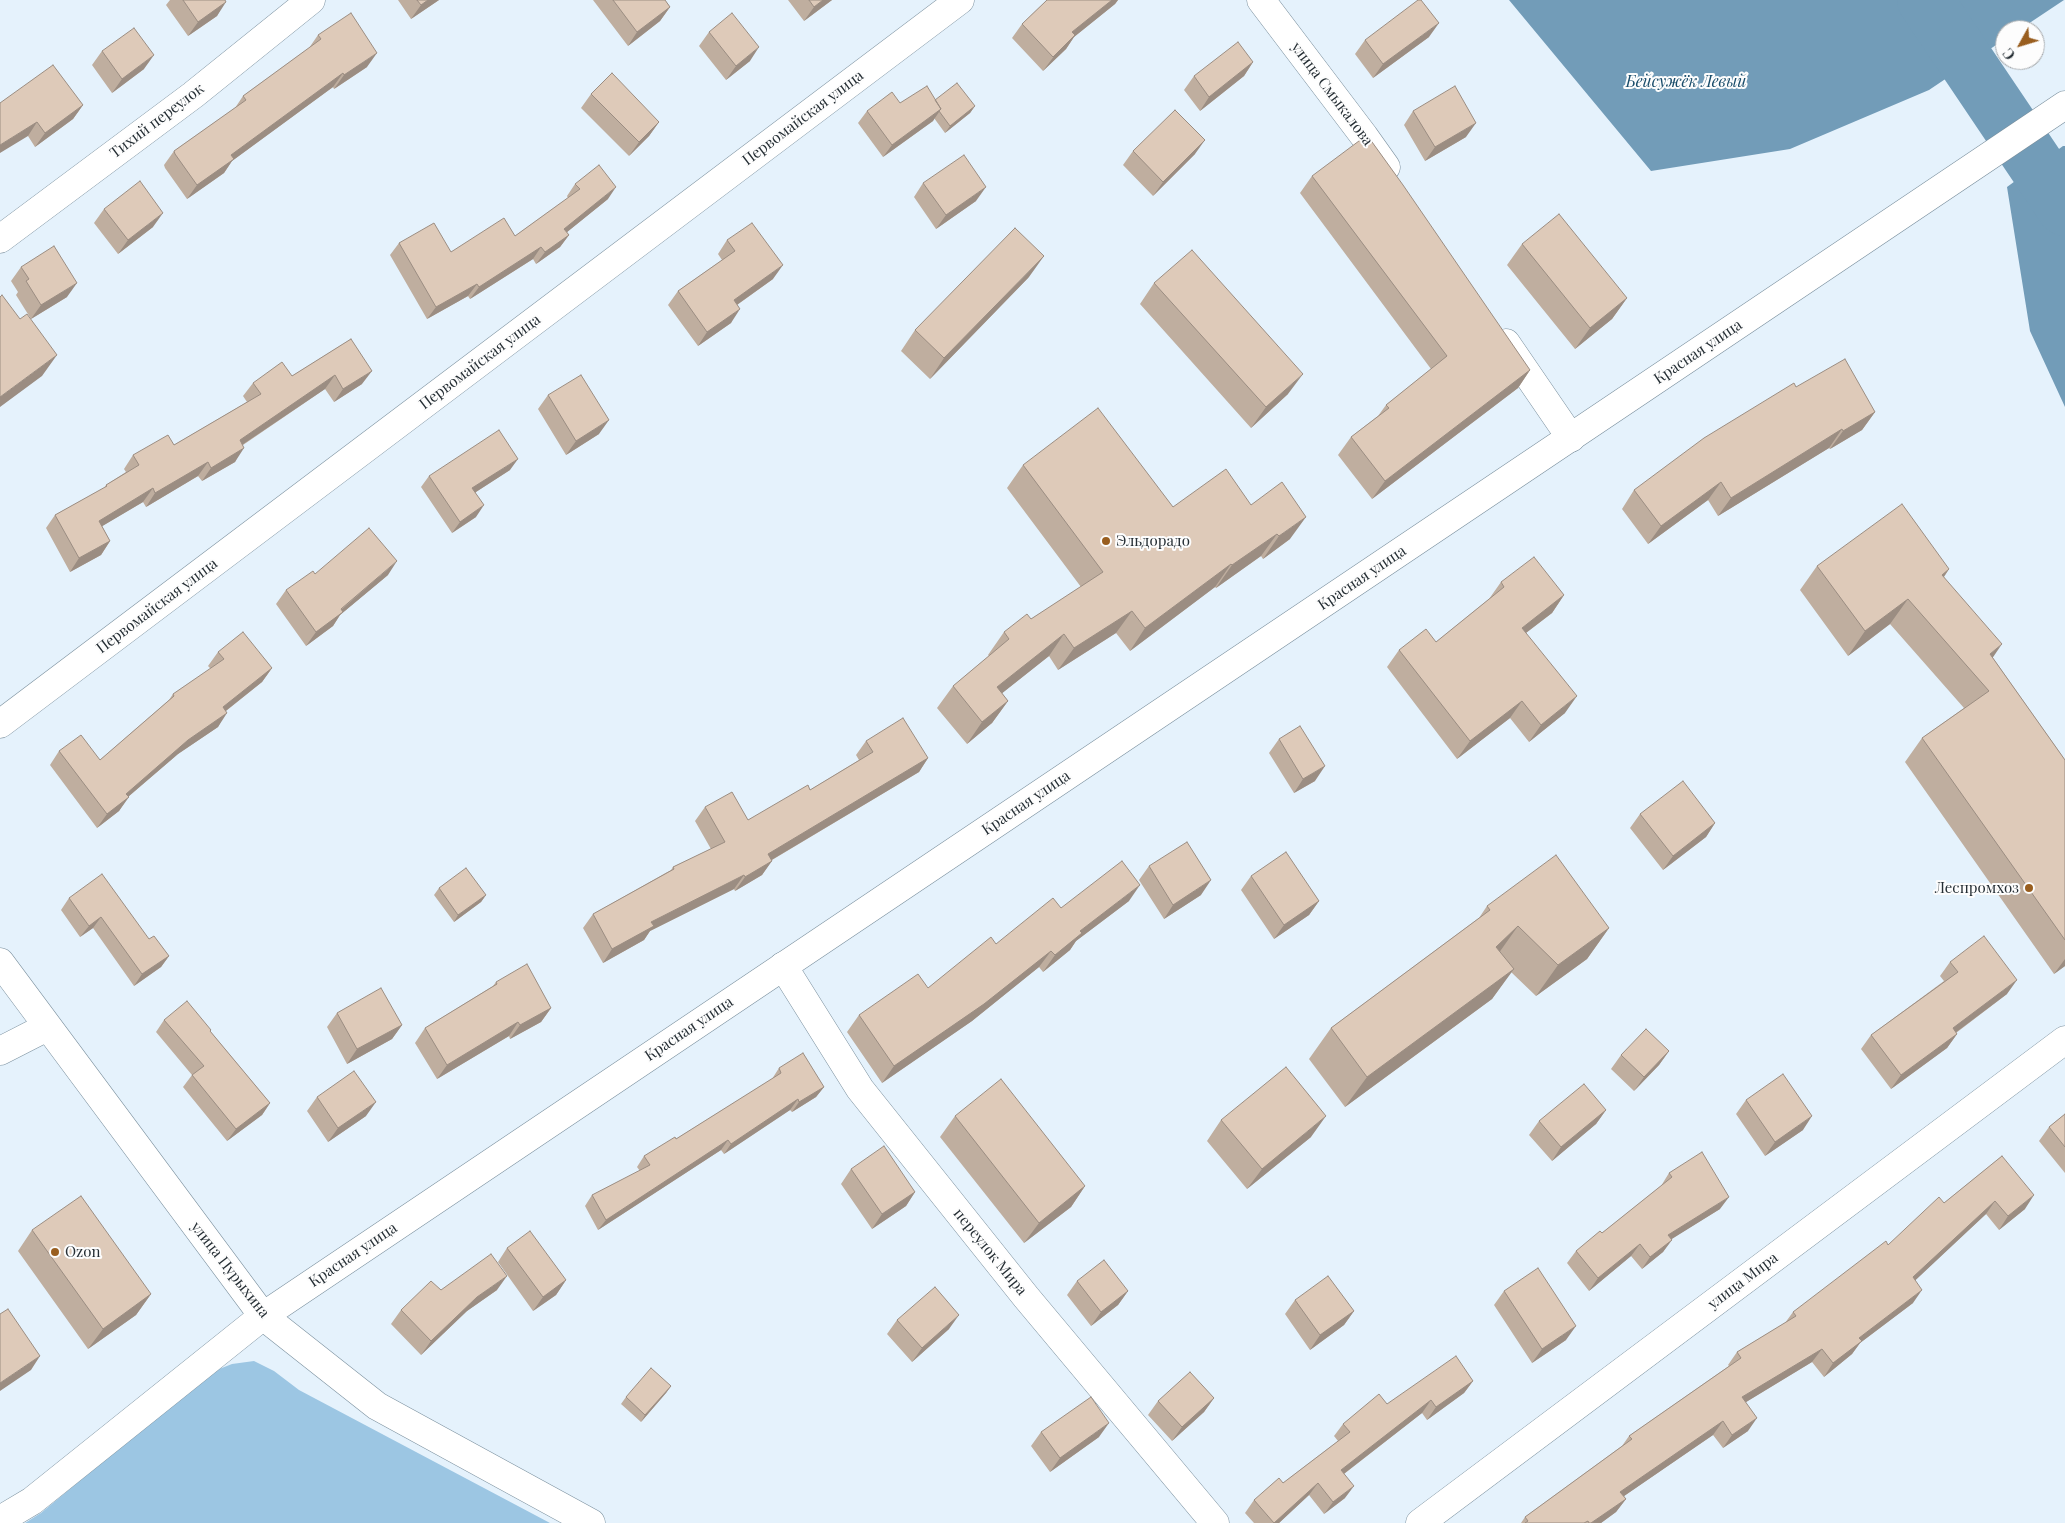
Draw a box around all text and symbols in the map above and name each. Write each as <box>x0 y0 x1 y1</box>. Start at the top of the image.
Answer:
north arrow <box>1995 20 2045 70</box>
street label: улица Смыкалова <box>1287 39 1377 149</box>
text: С <box>1998 44 2019 64</box>
street label: Первомайская улица <box>739 67 867 169</box>
water label: Бейсужёк Левый <box>1626 72 1746 92</box>
street label: Тихий переулок <box>106 80 208 162</box>
street label: Первомайская улица <box>416 311 544 413</box>
street label: Красная улица <box>1650 316 1746 388</box>
place label: Эльдорадо <box>1116 532 1190 550</box>
marker: Эльдорадо <box>1100 535 1112 547</box>
street label: Красная улица <box>1314 542 1410 614</box>
street label: Первомайская улица <box>93 555 221 657</box>
street label: Красная улица <box>978 767 1074 839</box>
place label: Леспромхоз <box>1935 879 2019 897</box>
marker: Леспромхоз <box>2023 882 2035 894</box>
street label: Красная улица <box>641 993 737 1065</box>
street label: переулок Мира <box>949 1205 1031 1299</box>
street label: улица Пурыхина <box>187 1218 273 1322</box>
street label: Красная улица <box>305 1219 401 1291</box>
place label: Ozon <box>65 1243 100 1261</box>
marker: Ozon <box>49 1246 61 1258</box>
street label: улица Мира <box>1704 1249 1782 1313</box>

